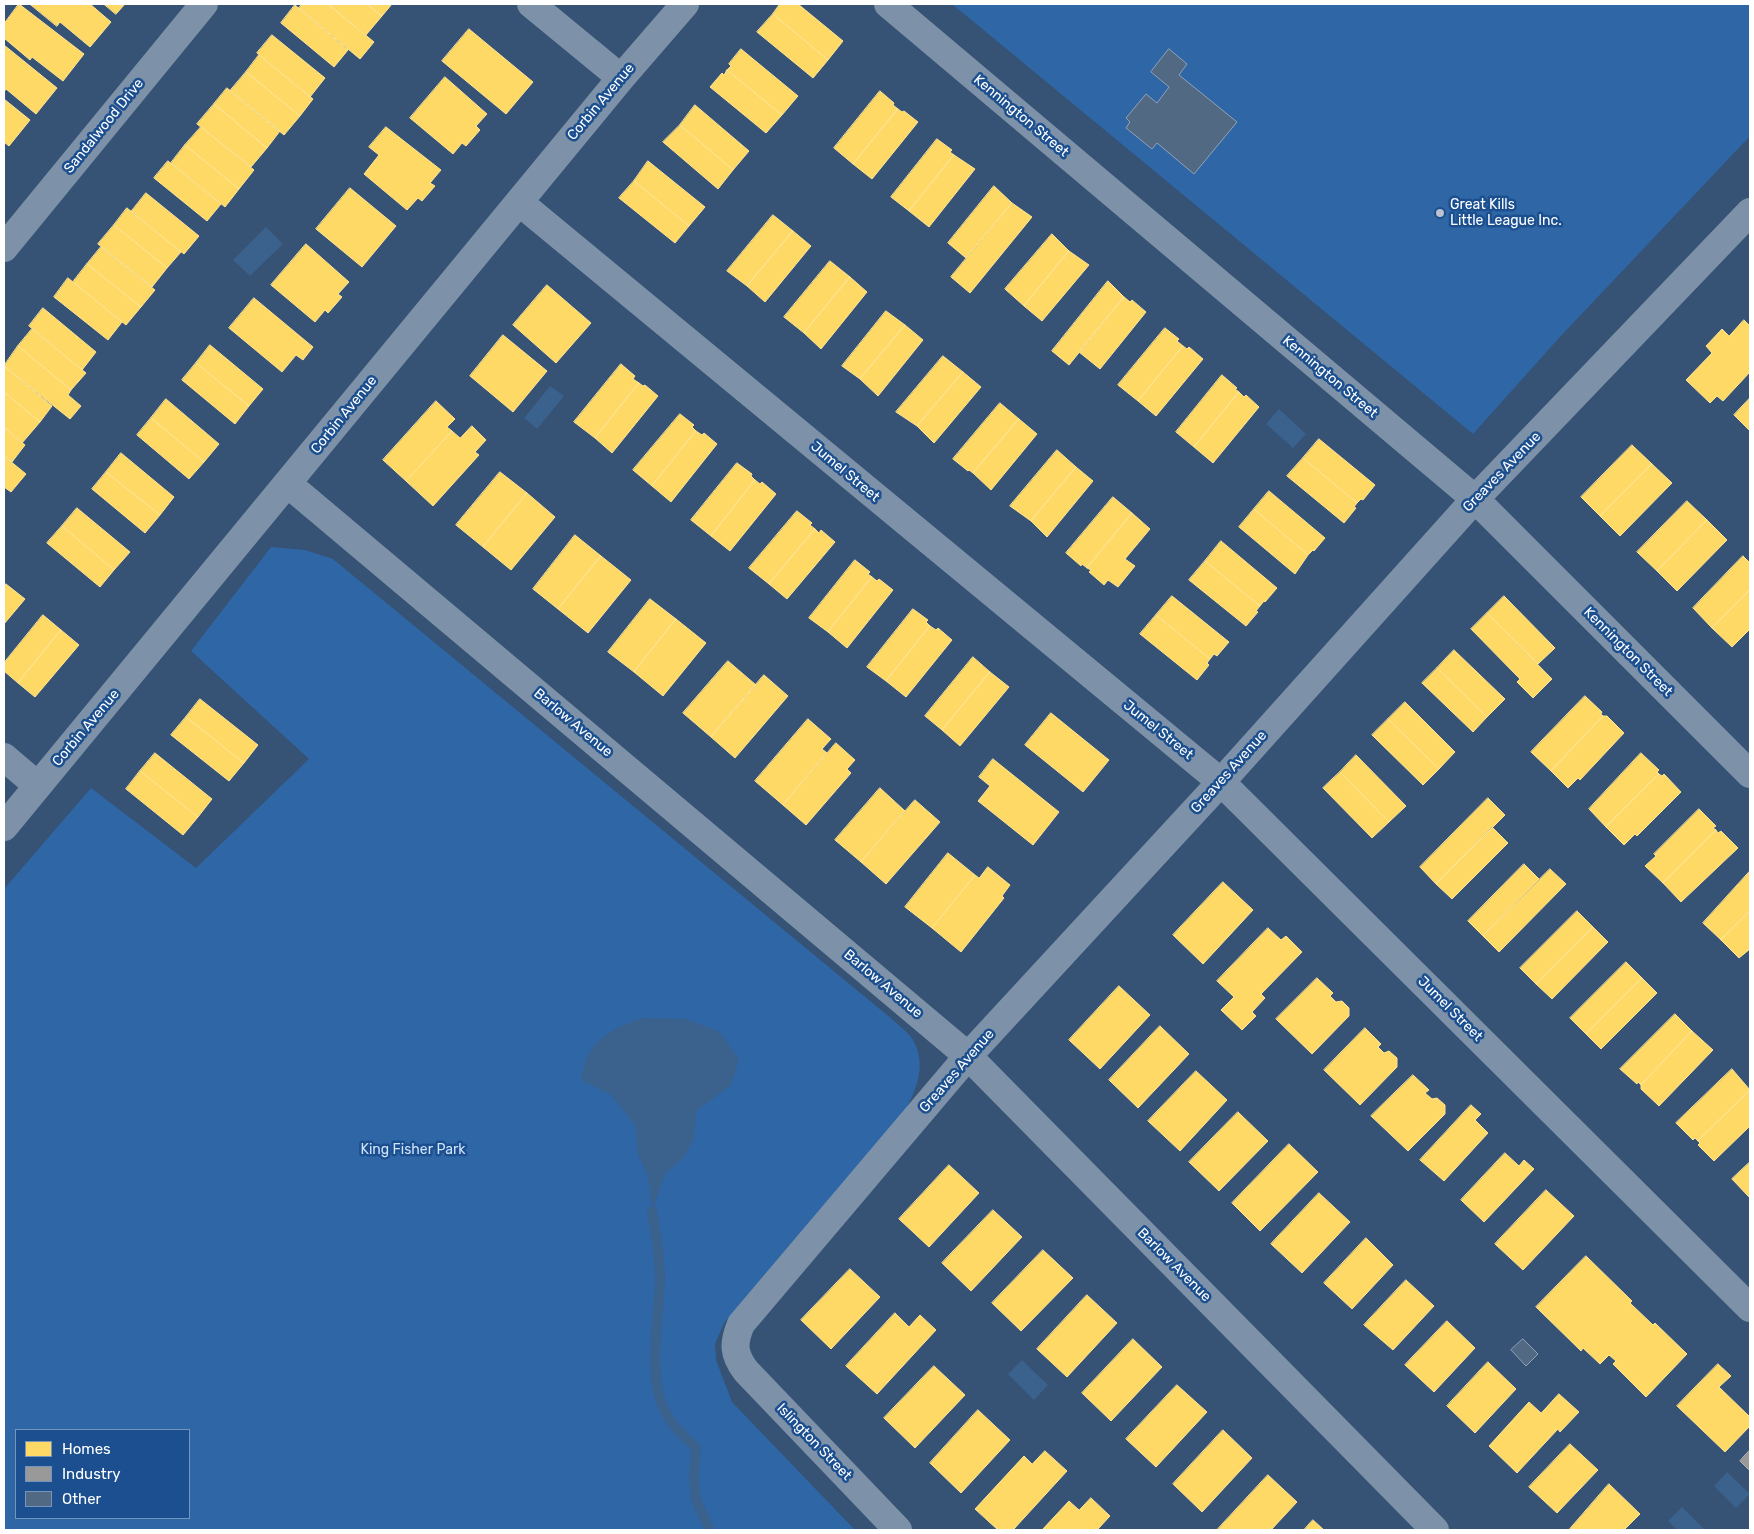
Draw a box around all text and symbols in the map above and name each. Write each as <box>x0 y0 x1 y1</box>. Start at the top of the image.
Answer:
street label: Corbin Avenue <box>564 60 638 144</box>
street label: Kennington Street <box>970 71 1072 161</box>
street label: Sandalwood Drive <box>61 75 147 177</box>
place label: Great Kills Little League Inc. <box>1450 197 1562 230</box>
marker: Great Kills Little League Inc. <box>1434 207 1446 219</box>
street label: Kennington Street <box>1279 332 1381 422</box>
street label: Corbin Avenue <box>307 373 381 457</box>
street label: Greaves Avenue <box>1459 428 1545 516</box>
street label: Jumel Street <box>807 438 883 506</box>
street label: Kennington Street <box>1580 604 1676 700</box>
street label: Barlow Avenue <box>530 685 616 761</box>
street label: Corbin Avenue <box>49 686 123 770</box>
street label: Jumel Street <box>1120 697 1196 763</box>
street label: Greaves Avenue <box>1188 727 1270 817</box>
street label: Barlow Avenue <box>840 946 926 1022</box>
street label: Jumel Street <box>1414 973 1486 1045</box>
street label: Greaves Avenue <box>916 1026 998 1116</box>
park label: King Fisher Park <box>360 1142 466 1158</box>
street label: Barlow Avenue <box>1134 1225 1214 1305</box>
street label: Islington Street <box>773 1400 855 1484</box>
legend <box>15 1429 190 1519</box>
text: Homes <box>62 1440 111 1458</box>
text: Industry <box>62 1465 121 1483</box>
text: Other <box>62 1490 101 1508</box>

